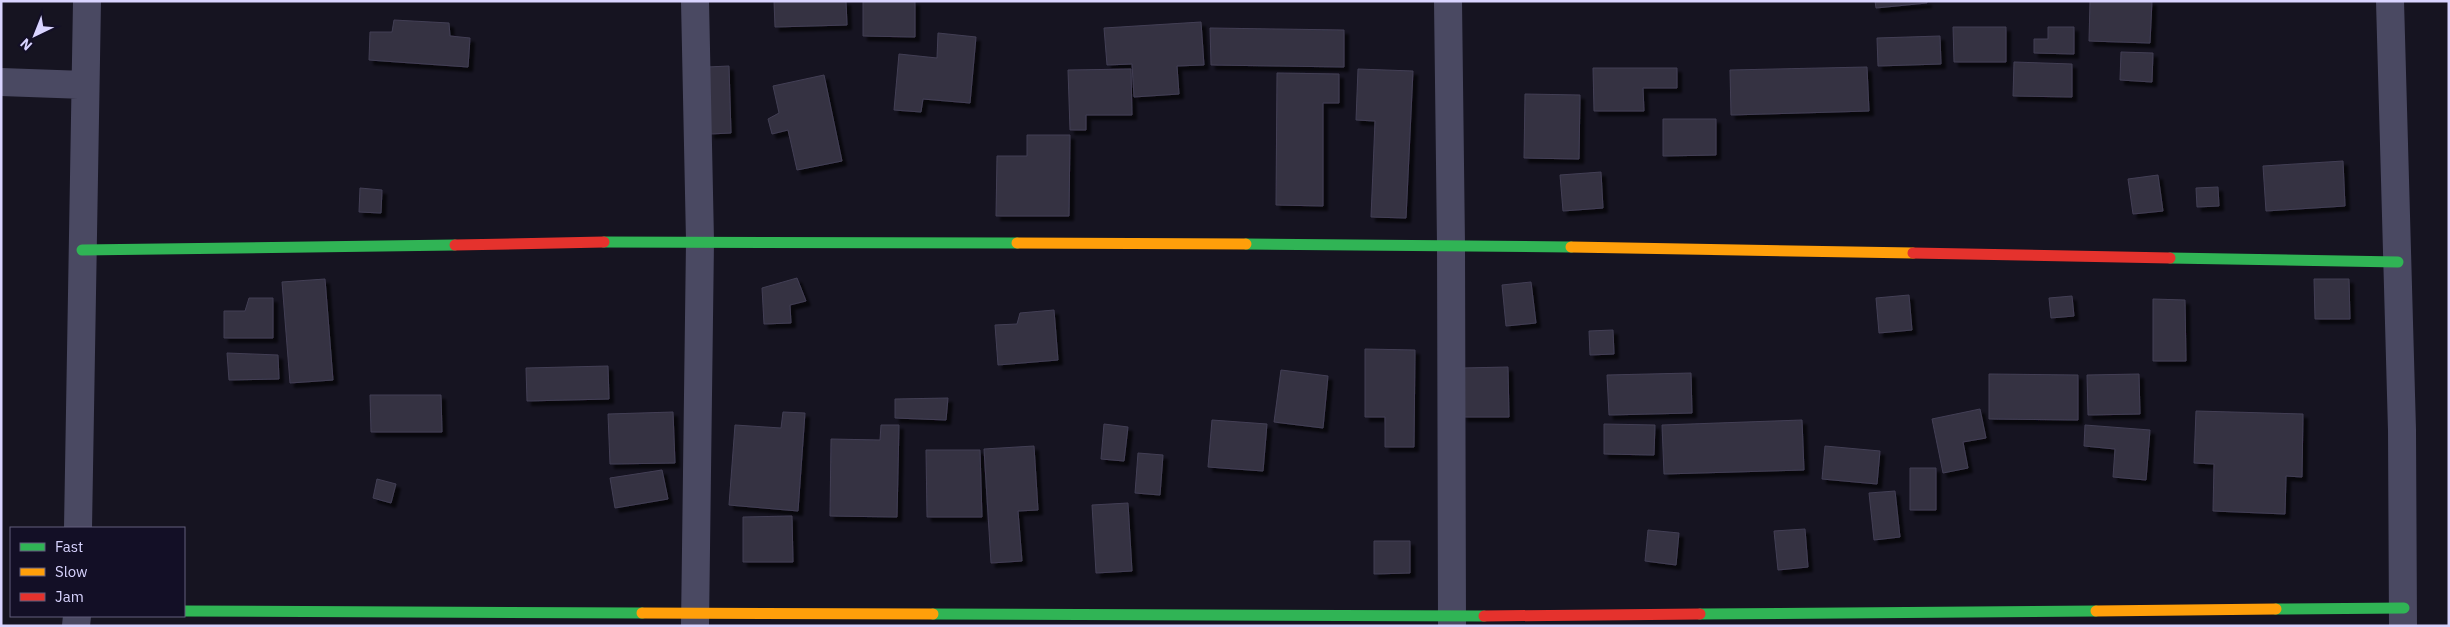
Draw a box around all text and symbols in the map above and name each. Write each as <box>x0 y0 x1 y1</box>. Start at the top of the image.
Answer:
north arrow <box>10 10 60 60</box>
text: N <box>16 34 36 55</box>
legend <box>10 527 185 617</box>
text: Fast <box>55 537 83 556</box>
text: Slow <box>55 562 88 581</box>
text: Jam <box>55 587 84 606</box>

